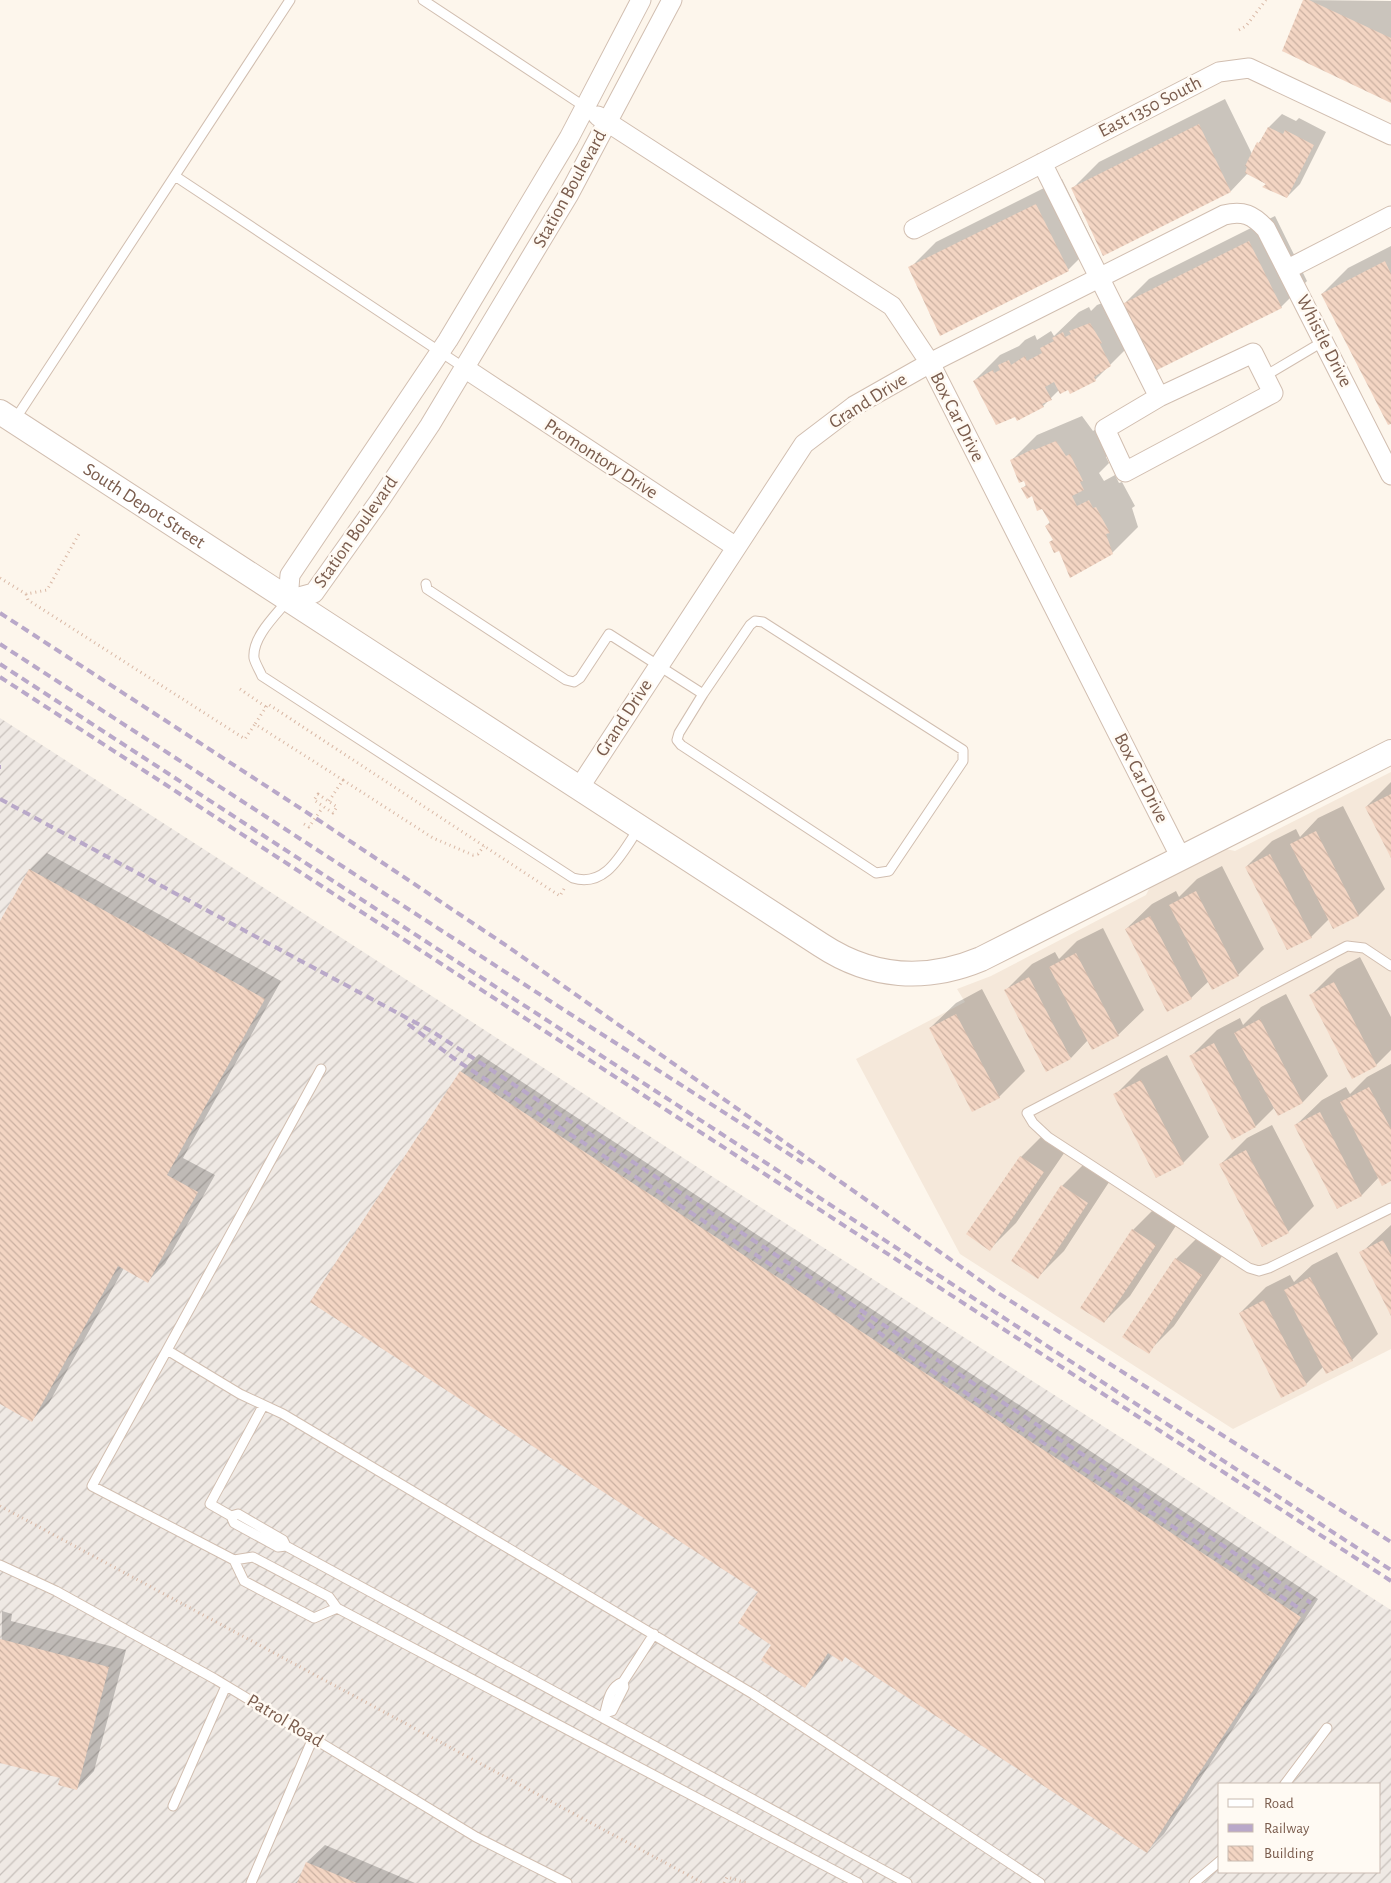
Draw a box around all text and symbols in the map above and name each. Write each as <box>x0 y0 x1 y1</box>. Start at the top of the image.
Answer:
street label: East 1350 South <box>1095 73 1205 141</box>
street label: Station Boulevard <box>530 127 610 251</box>
street label: Whistle Drive <box>1293 292 1355 390</box>
street label: Box Car Drive <box>926 369 988 465</box>
street label: Grand Drive <box>826 370 910 432</box>
street label: Promontory Drive <box>541 415 661 503</box>
street label: South Depot Street <box>80 459 208 552</box>
street label: Station Boulevard <box>311 473 402 591</box>
street label: Grand Drive <box>592 676 656 760</box>
street label: Box Car Drive <box>1110 730 1172 826</box>
street label: Patrol Road <box>244 1691 327 1751</box>
legend <box>1218 1783 1381 1873</box>
text: Road <box>1264 1796 1294 1811</box>
text: Railway <box>1264 1821 1310 1836</box>
text: Building <box>1264 1846 1314 1861</box>

